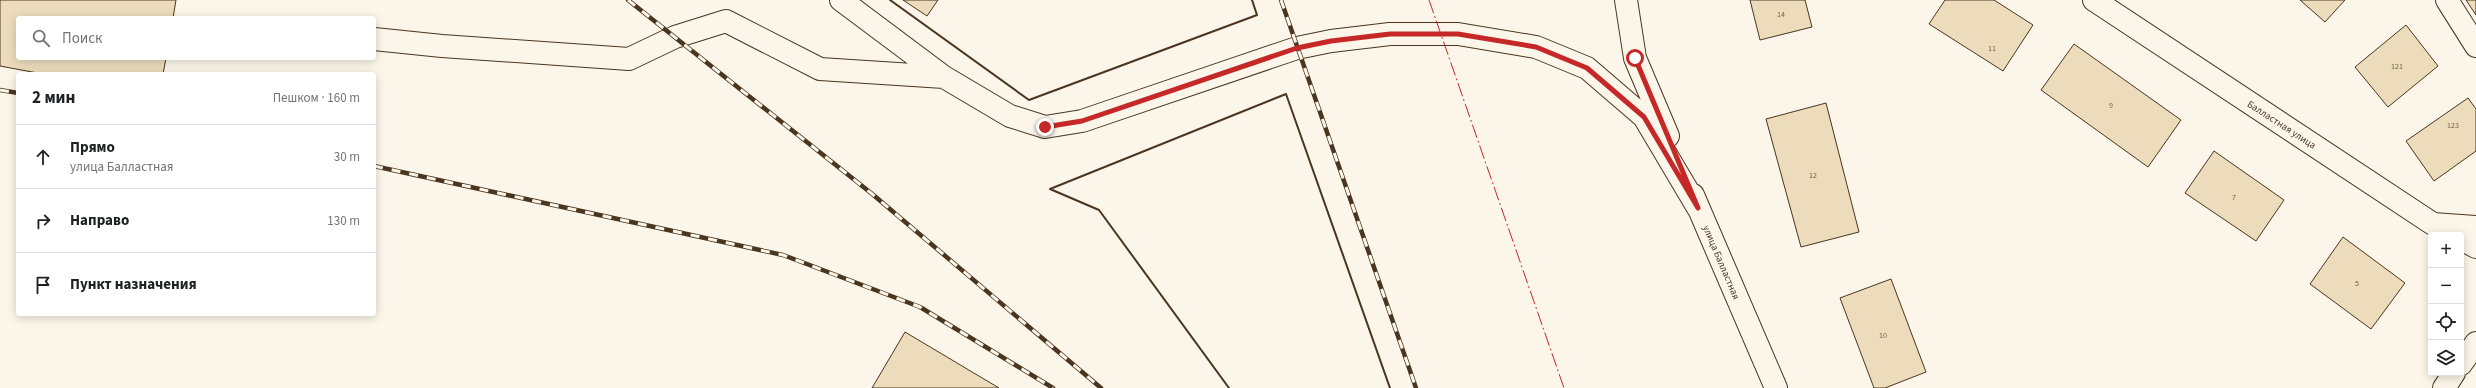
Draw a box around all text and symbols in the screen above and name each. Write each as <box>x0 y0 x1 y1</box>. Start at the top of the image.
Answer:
house number: 14 <box>1777 9 1785 20</box>
search box <box>16 16 376 60</box>
icon: search <box>30 27 52 49</box>
text: Поиск <box>62 28 103 49</box>
house number: 11 <box>1988 43 1996 54</box>
route start <box>1626 49 1644 67</box>
house number: 121 <box>2391 61 2403 72</box>
text: 2 мин <box>32 86 75 110</box>
text: Пешком · 160 m <box>273 89 360 107</box>
street label: Балластная улица <box>2244 97 2319 152</box>
house number: 9 <box>2109 100 2113 111</box>
route end <box>1036 118 1054 136</box>
house number: 123 <box>2447 120 2459 131</box>
text: Прямо <box>70 137 115 158</box>
icon: ahead <box>32 146 54 168</box>
text: 30 m <box>334 148 360 166</box>
text: улица Балластная <box>70 158 173 176</box>
house number: 12 <box>1809 170 1817 181</box>
house number: 7 <box>2232 192 2236 203</box>
icon: right <box>32 210 54 232</box>
text: Направо <box>70 210 129 231</box>
text: 130 m <box>327 212 360 230</box>
street label: улица Балластная <box>1699 223 1743 302</box>
map controls <box>2428 232 2464 376</box>
button: + <box>2428 232 2464 268</box>
button: − <box>2428 268 2464 304</box>
icon: arrive <box>32 274 54 296</box>
text: Пункт назначения <box>70 274 197 295</box>
house number: 5 <box>2355 278 2359 289</box>
button: locate <box>2428 304 2464 340</box>
house number: 10 <box>1879 330 1887 341</box>
button: layers <box>2428 340 2464 376</box>

